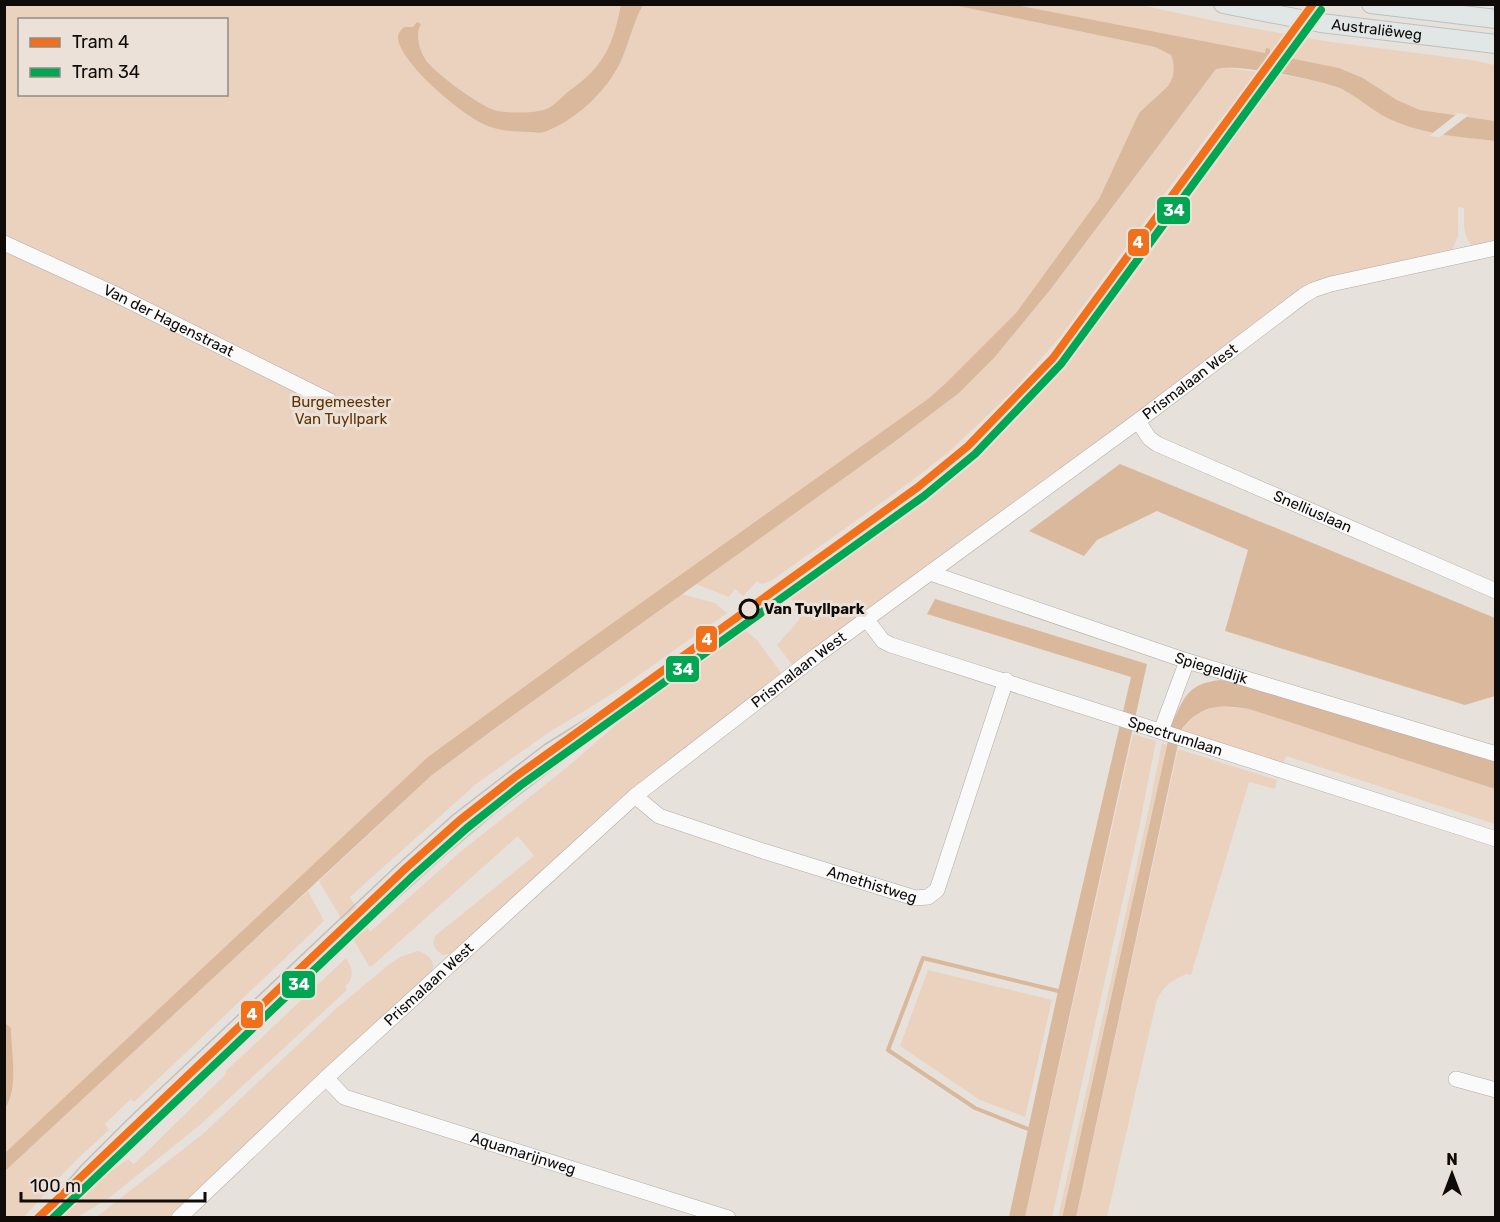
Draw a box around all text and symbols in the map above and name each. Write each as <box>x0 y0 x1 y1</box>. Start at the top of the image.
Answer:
street label: Australiëweg <box>1330 15 1423 44</box>
legend <box>18 18 228 96</box>
text: Tram 4 <box>72 31 129 53</box>
text: Tram 34 <box>72 61 140 83</box>
line badge: 34 <box>1156 196 1191 225</box>
text: 34 <box>1163 201 1185 220</box>
line badge: 4 <box>1127 228 1150 257</box>
text: 4 <box>1133 233 1144 252</box>
street label: Van der Hagenstraat <box>101 281 237 361</box>
street label: Prismalaan West <box>1139 340 1241 423</box>
park label: Burgemeester Van Tuyllpark <box>291 393 391 428</box>
street label: Snelliuslaan <box>1271 487 1355 536</box>
marker: Van Tuyllpark <box>739 599 759 619</box>
place label: Van Tuyllpark <box>764 600 865 618</box>
line badge: 4 <box>695 625 718 653</box>
street label: Prismalaan West <box>748 628 850 712</box>
text: 4 <box>702 630 713 649</box>
street label: Spiegeldijk <box>1172 648 1250 688</box>
line badge: 34 <box>665 655 700 683</box>
text: 34 <box>672 660 694 679</box>
street label: Spectrumlaan <box>1126 713 1225 760</box>
street label: Amethistweg <box>825 862 919 907</box>
street label: Prismalaan West <box>380 939 477 1030</box>
line badge: 34 <box>281 970 316 999</box>
text: 34 <box>288 975 310 994</box>
line badge: 4 <box>240 1000 264 1029</box>
text: 4 <box>247 1005 258 1024</box>
street label: Aquamarijnweg <box>468 1128 578 1178</box>
north arrow <box>1422 1144 1482 1204</box>
text: N <box>1446 1150 1458 1169</box>
scale bar <box>21 1165 206 1203</box>
text: 100 m <box>30 1175 81 1197</box>

